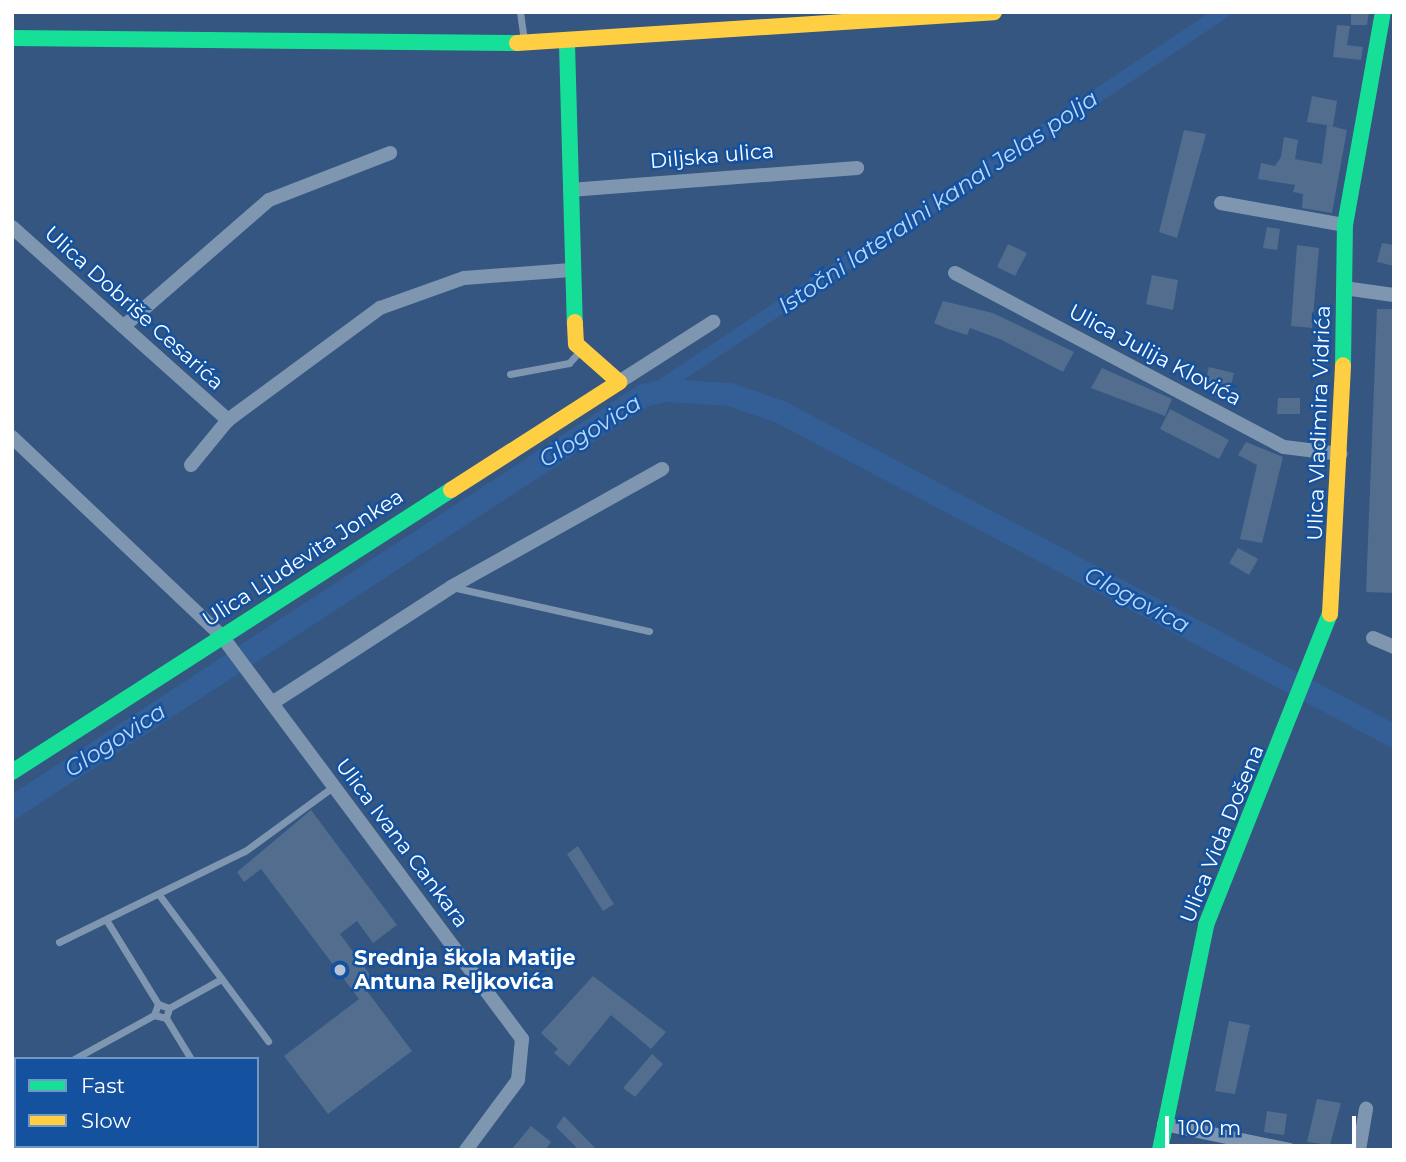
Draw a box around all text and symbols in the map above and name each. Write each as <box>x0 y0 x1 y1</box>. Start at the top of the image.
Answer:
water label: Istočni lateralni kanal Jelas polja <box>773 84 1103 320</box>
street label: Diljska ulica <box>649 138 775 174</box>
street label: Ulica Dobriše Cesarića <box>39 221 229 395</box>
street label: Ulica Julija Klovića <box>1064 299 1246 411</box>
street label: Ulica Vladimira Vidrića <box>1302 305 1336 541</box>
water label: Glogovica <box>534 389 646 473</box>
street label: Ulica Ljudevita Jonkea <box>198 484 408 632</box>
water label: Glogovica <box>1080 561 1194 639</box>
water label: Glogovica <box>59 697 171 783</box>
street label: Ulica Vida Došena <box>1175 741 1269 927</box>
street label: Ulica Ivana Cankara <box>330 753 474 933</box>
place label: Srednja škola Matije Antuna Reljkovića <box>354 945 575 995</box>
marker: Srednja škola Matije Antuna Reljkovića <box>332 962 348 978</box>
legend <box>14 1057 259 1148</box>
text: Fast <box>81 1073 125 1098</box>
scale bar <box>1168 1102 1359 1146</box>
text: Slow <box>81 1108 131 1133</box>
text: 100 m <box>1178 1115 1241 1140</box>

